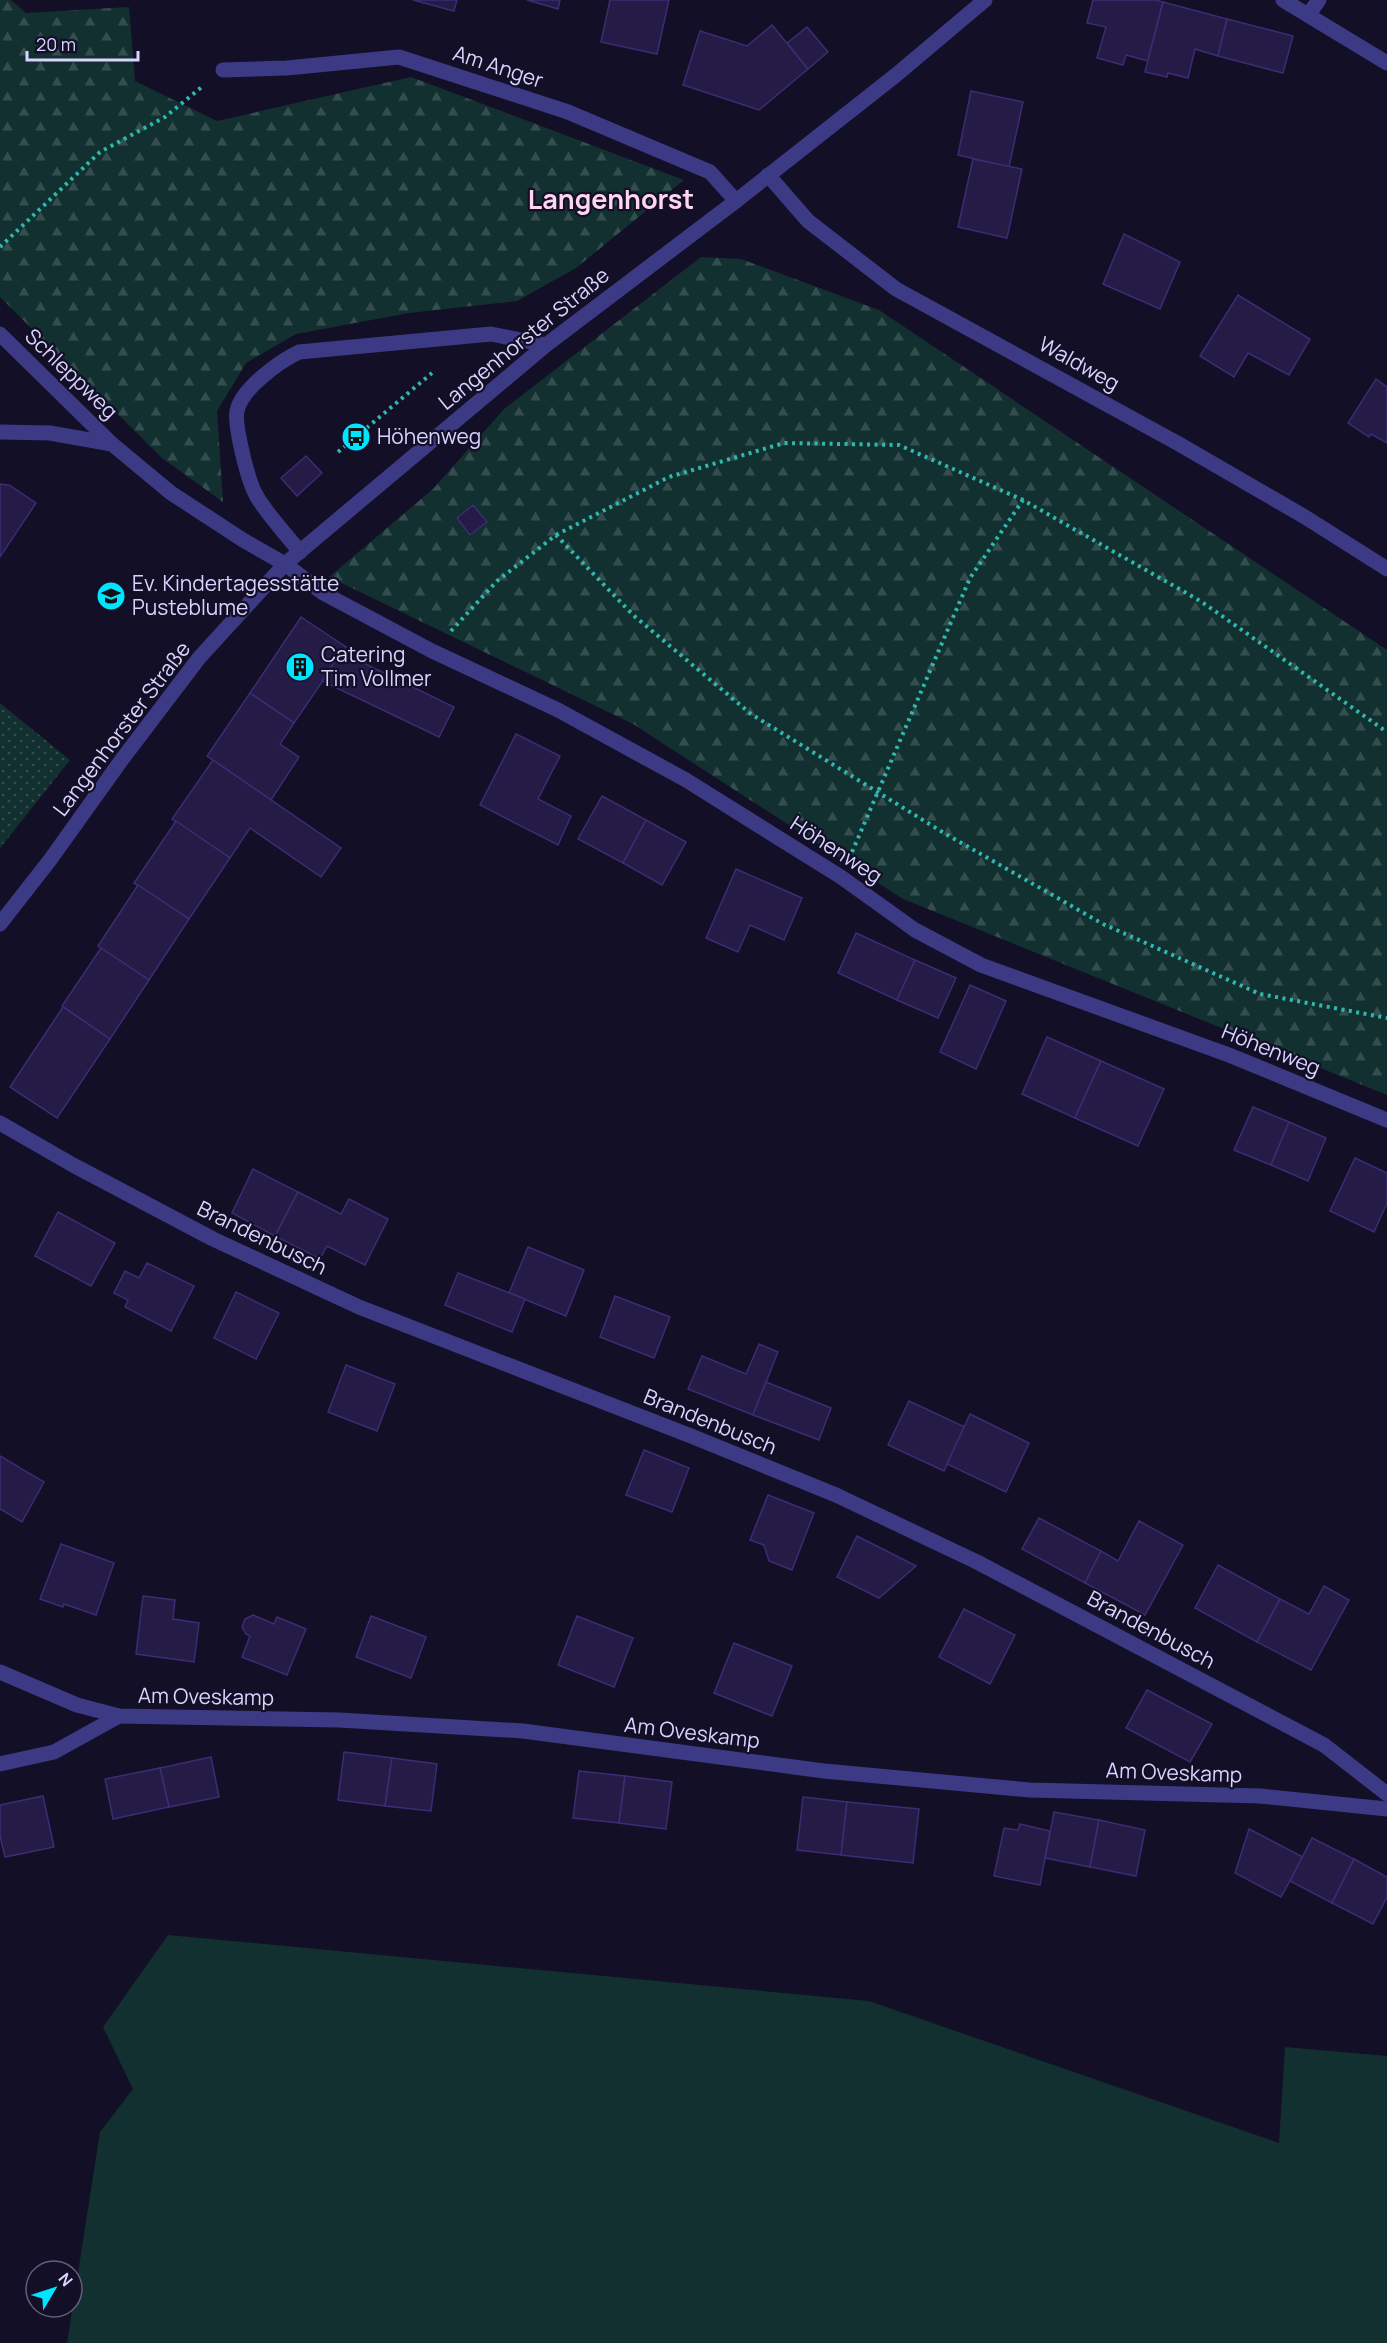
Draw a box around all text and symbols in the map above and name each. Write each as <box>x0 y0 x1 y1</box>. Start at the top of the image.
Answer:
scale bar <box>27 24 138 62</box>
text: 20 m <box>36 32 76 56</box>
street label: Am Anger <box>450 38 547 94</box>
district label: Langenhorst <box>528 180 694 217</box>
street label: Langenhorster Straße <box>432 261 615 416</box>
street label: Schleppweg <box>19 322 124 425</box>
street label: Waldweg <box>1034 330 1125 397</box>
bus stop icon: Höhenweg <box>340 421 372 453</box>
place label: Höhenweg <box>377 422 481 450</box>
place label: Ev. Kindertagesstätte Pusteblume <box>132 569 339 621</box>
school or university icon: Ev. Kindertagesstätte Pusteblume <box>95 580 127 612</box>
street label: Langenhorster Straße <box>46 635 196 821</box>
place label: Catering Tim Vollmer <box>321 640 432 692</box>
building icon: Catering Tim Vollmer <box>284 651 316 683</box>
street label: Höhenweg <box>785 809 888 889</box>
street label: Höhenweg <box>1218 1017 1325 1082</box>
street label: Brandenbusch <box>193 1194 332 1281</box>
street label: Brandenbusch <box>640 1382 781 1460</box>
street label: Brandenbusch <box>1083 1584 1220 1675</box>
street label: Am Oveskamp <box>138 1681 274 1711</box>
street label: Am Oveskamp <box>623 1710 762 1754</box>
street label: Am Oveskamp <box>1105 1756 1243 1788</box>
north arrow <box>24 2259 84 2319</box>
text: N <box>53 2268 78 2291</box>

